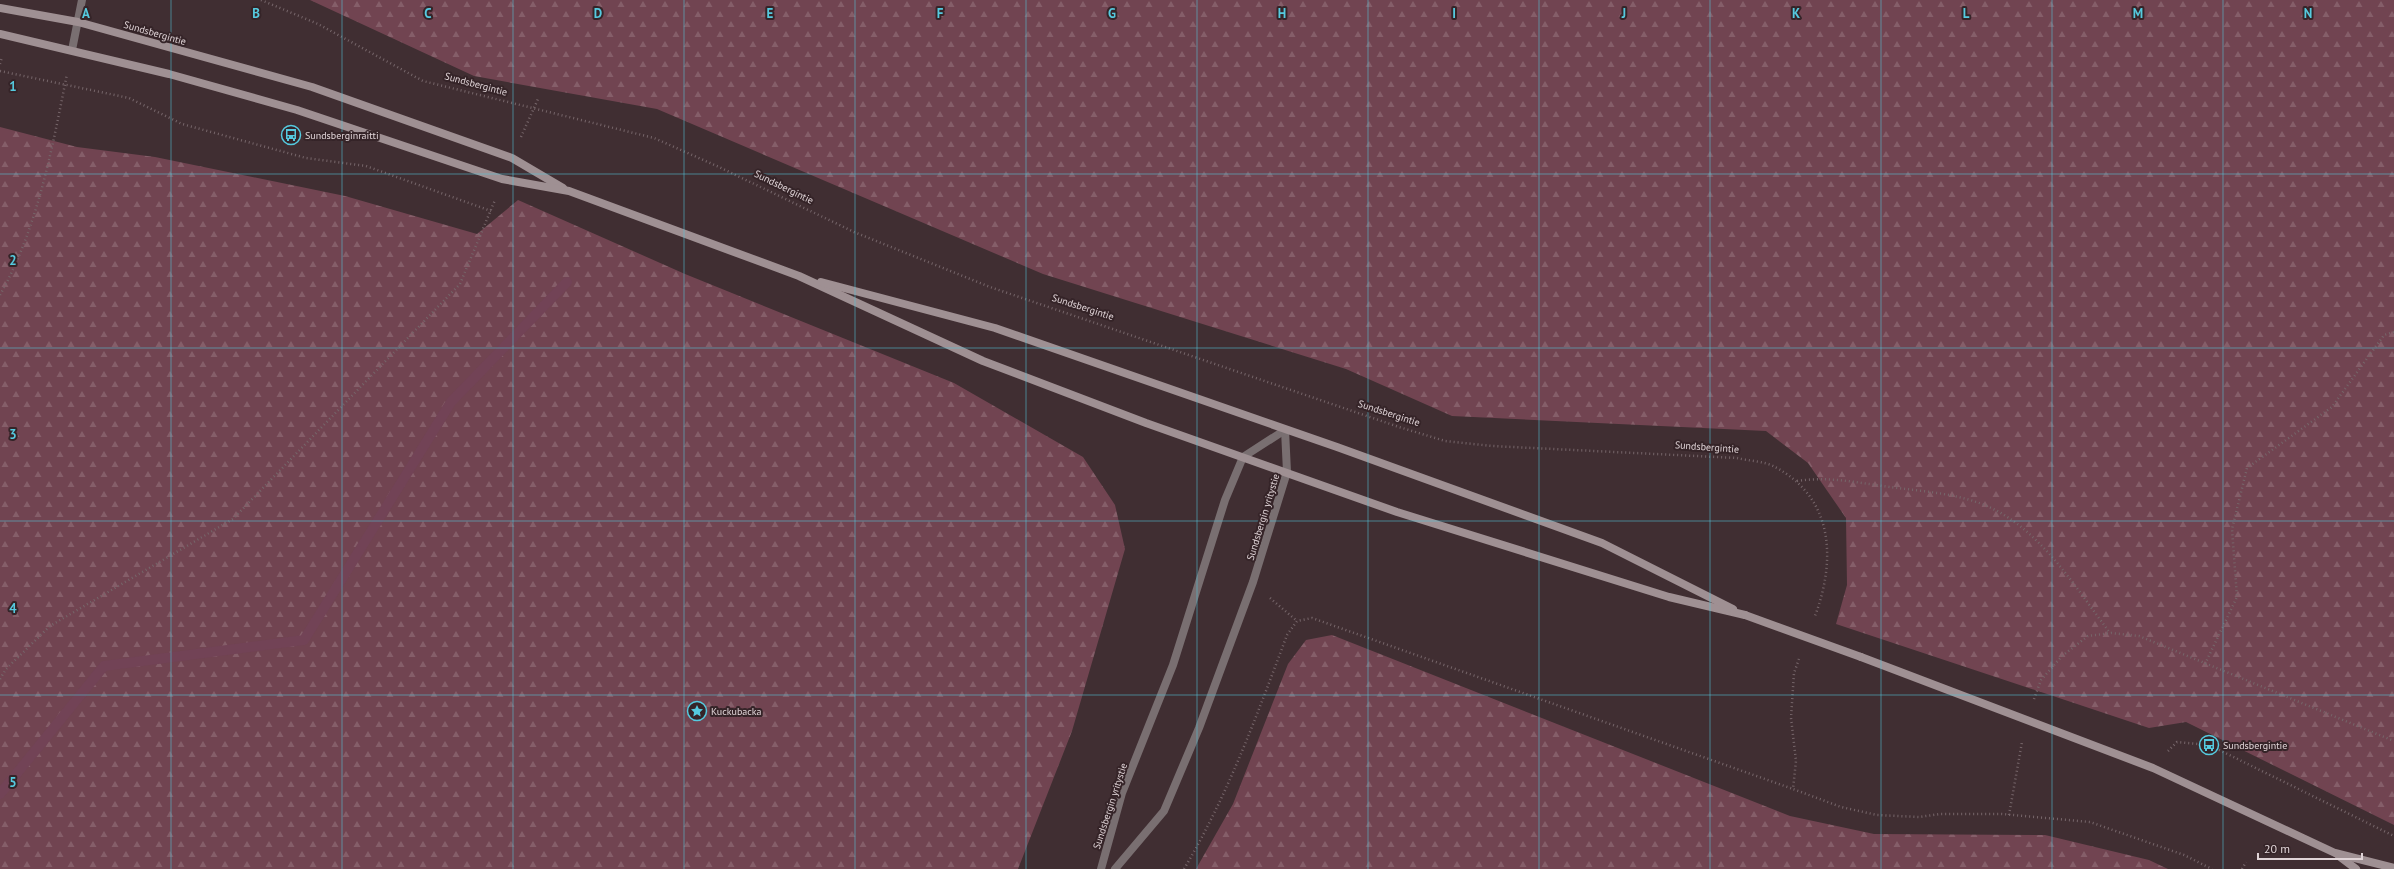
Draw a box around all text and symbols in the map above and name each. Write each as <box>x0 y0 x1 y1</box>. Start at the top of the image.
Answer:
text: A <box>82 5 90 22</box>
text: B <box>252 5 260 22</box>
text: C <box>424 5 432 22</box>
text: D <box>594 5 602 22</box>
text: E <box>767 5 774 22</box>
text: F <box>937 5 944 22</box>
text: G <box>1108 5 1116 22</box>
text: H <box>1278 5 1286 22</box>
text: I <box>1452 5 1456 22</box>
text: J <box>1621 5 1626 22</box>
text: K <box>1792 5 1800 22</box>
text: L <box>1963 5 1970 22</box>
text: M <box>2133 5 2143 22</box>
text: N <box>2304 5 2312 22</box>
street label: Sundsbergintie <box>122 18 188 48</box>
street label: Sundsbergintie <box>443 69 509 99</box>
text: 1 <box>9 78 17 95</box>
bus stop icon: Sundsberginraitti <box>280 124 302 146</box>
place label: Sundsberginraitti <box>305 129 379 142</box>
street label: Sundsbergintie <box>752 167 816 207</box>
text: 2 <box>9 252 17 269</box>
street label: Sundsbergintie <box>1050 291 1116 323</box>
street label: Sundsbergintie <box>1356 397 1422 429</box>
text: 3 <box>9 426 17 443</box>
street label: Sundsbergintie <box>1674 438 1740 456</box>
street label: Sundsbergin yritystie <box>1244 472 1282 562</box>
text: 4 <box>9 600 17 617</box>
place icon: Kuckubacka <box>686 700 708 722</box>
place label: Kuckubacka <box>711 705 762 718</box>
bus stop icon: Sundsbergintie <box>2198 734 2220 756</box>
place label: Sundsbergintie <box>2223 739 2287 752</box>
street label: Sundsbergin yritystie <box>1090 761 1130 851</box>
text: 5 <box>9 774 17 791</box>
scale bar <box>2258 835 2362 861</box>
text: 20 m <box>2264 841 2290 856</box>

